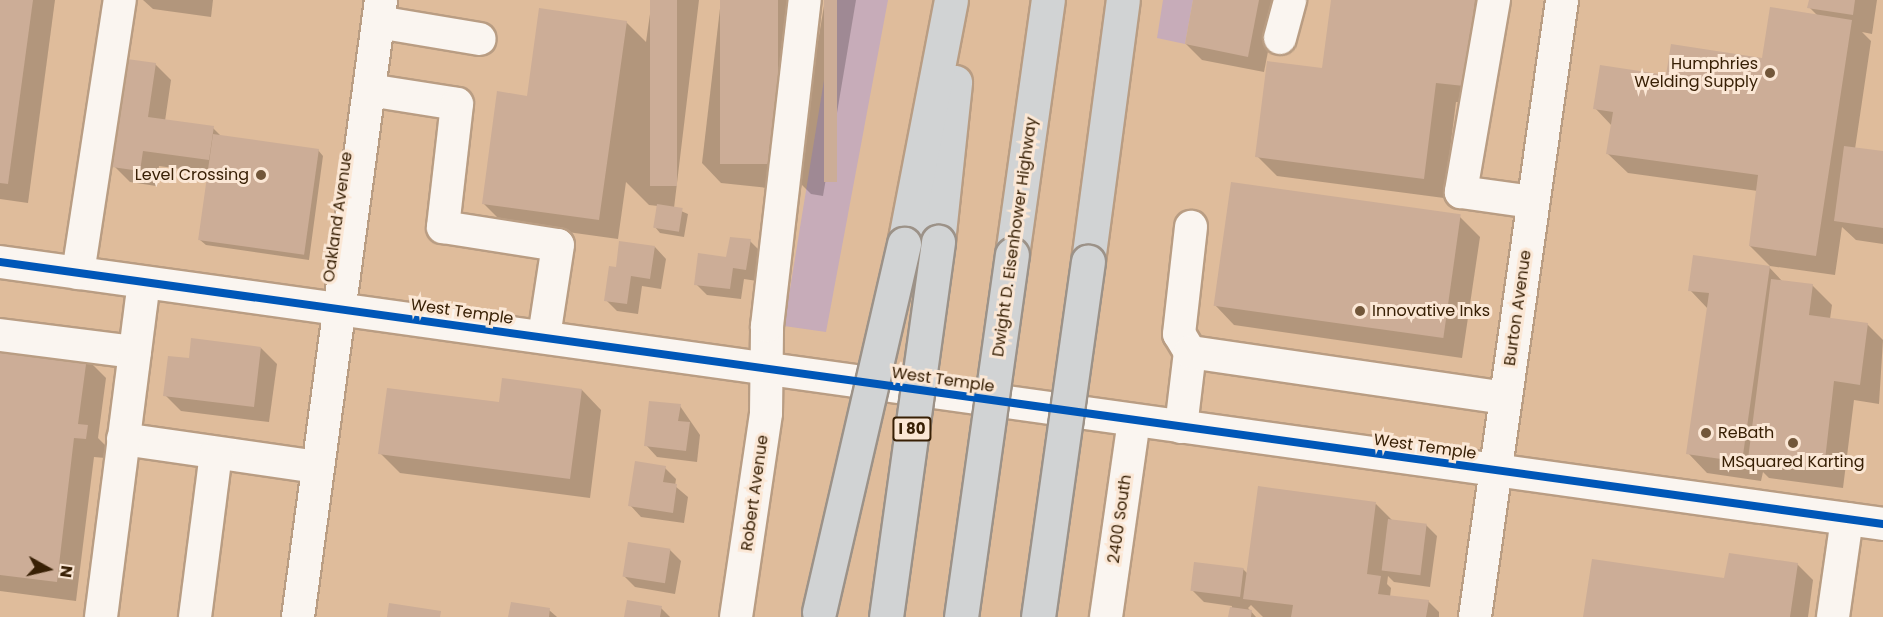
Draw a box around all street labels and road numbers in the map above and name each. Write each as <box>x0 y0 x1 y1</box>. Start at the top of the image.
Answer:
street label: Dwight D. Eisenhower Highway <box>989 116 1041 358</box>
street label: Oakland Avenue <box>319 150 357 284</box>
street label: Burton Avenue <box>1500 249 1536 367</box>
street label: West Temple <box>409 295 515 329</box>
street label: West Temple <box>890 363 996 397</box>
road number: I 80 <box>891 417 933 441</box>
street label: West Temple <box>1372 430 1478 464</box>
street label: Robert Avenue <box>737 434 773 552</box>
street label: 2400 South <box>1104 473 1136 565</box>

